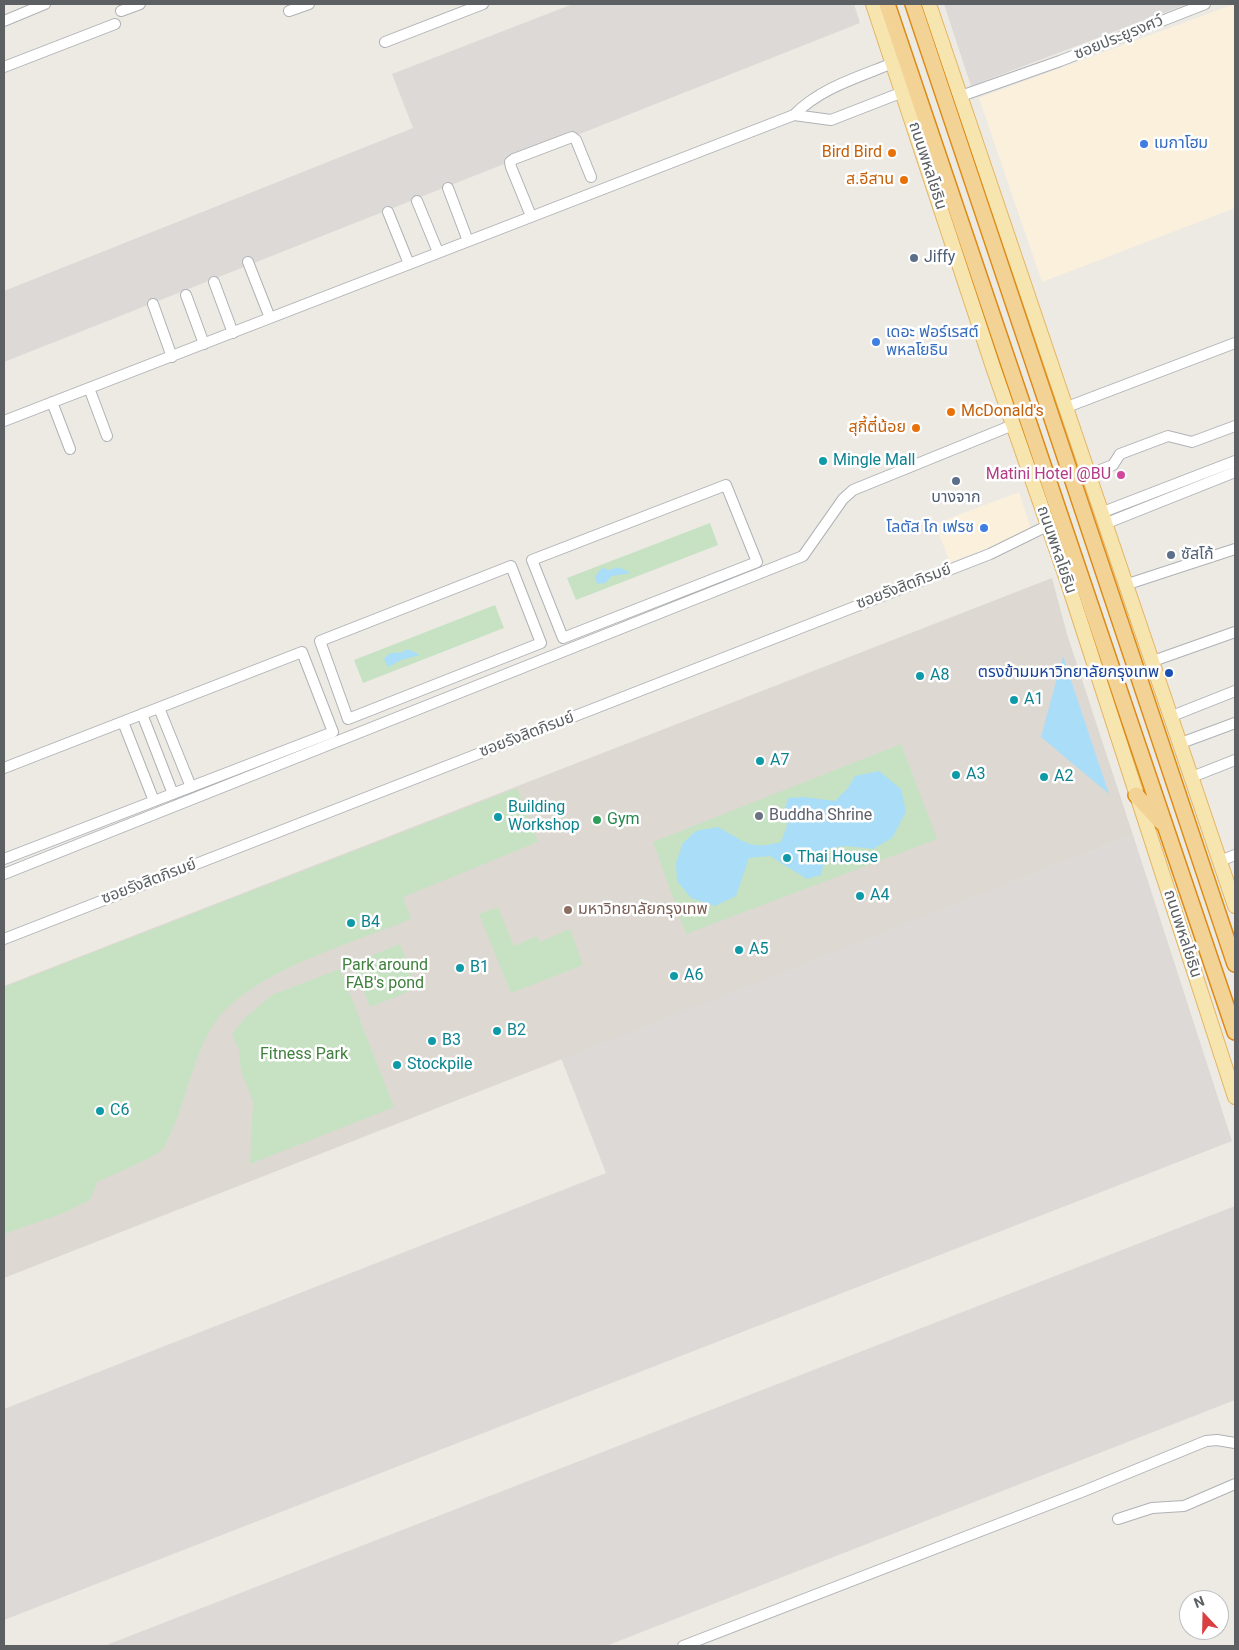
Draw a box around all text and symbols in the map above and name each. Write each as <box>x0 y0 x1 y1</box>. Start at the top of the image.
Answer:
street label: ซอยประยูรงศว์ <box>1072 11 1166 65</box>
street label: ถนนพหลโยธิน <box>904 120 950 212</box>
place label: เมกาโฮม <box>1154 134 1208 154</box>
marker: เมกาโฮม <box>1138 138 1150 150</box>
place label: Bird Bird <box>822 143 882 163</box>
marker: Bird Bird <box>886 147 898 159</box>
place label: ส.อีสาน <box>846 170 894 190</box>
marker: ส.อีสาน <box>898 174 910 186</box>
place label: Jiffy <box>924 248 955 268</box>
marker: Jiffy <box>908 252 920 264</box>
place label: เดอะ ฟอร์เรสต์ พหลโยธิน <box>886 323 979 361</box>
marker: เดอะ ฟอร์เรสต์ พหลโยธิน <box>870 336 882 348</box>
place label: McDonald's <box>961 402 1044 422</box>
marker: McDonald's <box>945 406 957 418</box>
place label: สุกี้ตี๋น้อย <box>849 418 906 438</box>
marker: สุกี้ตี๋น้อย <box>910 422 922 434</box>
place label: Mingle Mall <box>833 451 915 471</box>
marker: Mingle Mall <box>817 455 829 467</box>
place label: Matini Hotel @BU <box>986 465 1111 485</box>
marker: Matini Hotel @BU <box>1115 469 1127 481</box>
marker: บางจาก <box>950 475 962 487</box>
place label: บางจาก <box>931 488 981 508</box>
street label: ถนนพหลโยธิน <box>1032 504 1080 596</box>
place label: โลตัส โก เฟรช <box>886 518 974 538</box>
marker: โลตัส โก เฟรช <box>978 522 990 534</box>
place label: ซัสโก้ <box>1181 545 1214 565</box>
marker: ซัสโก้ <box>1165 549 1177 561</box>
street label: ซอยรังสิตภิรมย์ <box>854 560 954 614</box>
place label: ตรงข้ามมหาวิทยาลัยกรุงเทพ <box>978 663 1159 683</box>
place label: A8 <box>930 666 949 686</box>
marker: ตรงข้ามมหาวิทยาลัยกรุงเทพ <box>1163 667 1175 679</box>
marker: A8 <box>914 670 926 682</box>
place label: A1 <box>1024 690 1043 710</box>
marker: A1 <box>1008 694 1020 706</box>
street label: ซอยรังสิตภิรมย์ <box>477 708 577 762</box>
place label: A7 <box>770 751 789 771</box>
marker: A7 <box>754 755 766 767</box>
place label: A3 <box>966 765 985 785</box>
place label: A2 <box>1054 767 1073 787</box>
marker: A3 <box>950 769 962 781</box>
marker: A2 <box>1038 771 1050 783</box>
place label: Building Workshop <box>508 798 580 836</box>
place label: Buddha Shrine <box>769 806 872 826</box>
place label: Gym <box>607 810 640 830</box>
marker: Buddha Shrine <box>753 810 765 822</box>
marker: Building Workshop <box>492 811 504 823</box>
marker: Gym <box>591 814 603 826</box>
place label: Thai House <box>797 848 878 868</box>
marker: Thai House <box>781 852 793 864</box>
street label: ซอยรังสิตภิรมย์ <box>99 855 199 909</box>
place label: A4 <box>870 886 889 906</box>
street label: ถนนพหลโยธิน <box>1159 888 1205 980</box>
marker: A4 <box>854 890 866 902</box>
place label: มหาวิทยาลัยกรุงเทพ <box>578 900 708 920</box>
marker: มหาวิทยาลัยกรุงเทพ <box>562 904 574 916</box>
place label: B4 <box>361 913 380 933</box>
marker: B4 <box>345 917 357 929</box>
place label: A5 <box>749 940 768 960</box>
marker: A5 <box>733 944 745 956</box>
park label: Park around FAB's pond <box>342 956 428 994</box>
place label: B1 <box>470 958 489 978</box>
marker: B1 <box>454 962 466 974</box>
place label: A6 <box>684 966 703 986</box>
marker: A6 <box>668 970 680 982</box>
place label: B2 <box>507 1021 526 1041</box>
marker: B2 <box>491 1025 503 1037</box>
place label: B3 <box>442 1031 461 1051</box>
marker: B3 <box>426 1035 438 1047</box>
park label: Fitness Park <box>260 1045 348 1065</box>
place label: Stockpile <box>407 1055 472 1075</box>
marker: Stockpile <box>391 1059 403 1071</box>
place label: C6 <box>110 1101 129 1121</box>
marker: C6 <box>94 1105 106 1117</box>
north arrow <box>1179 1590 1229 1640</box>
text: N <box>1191 1593 1206 1611</box>

